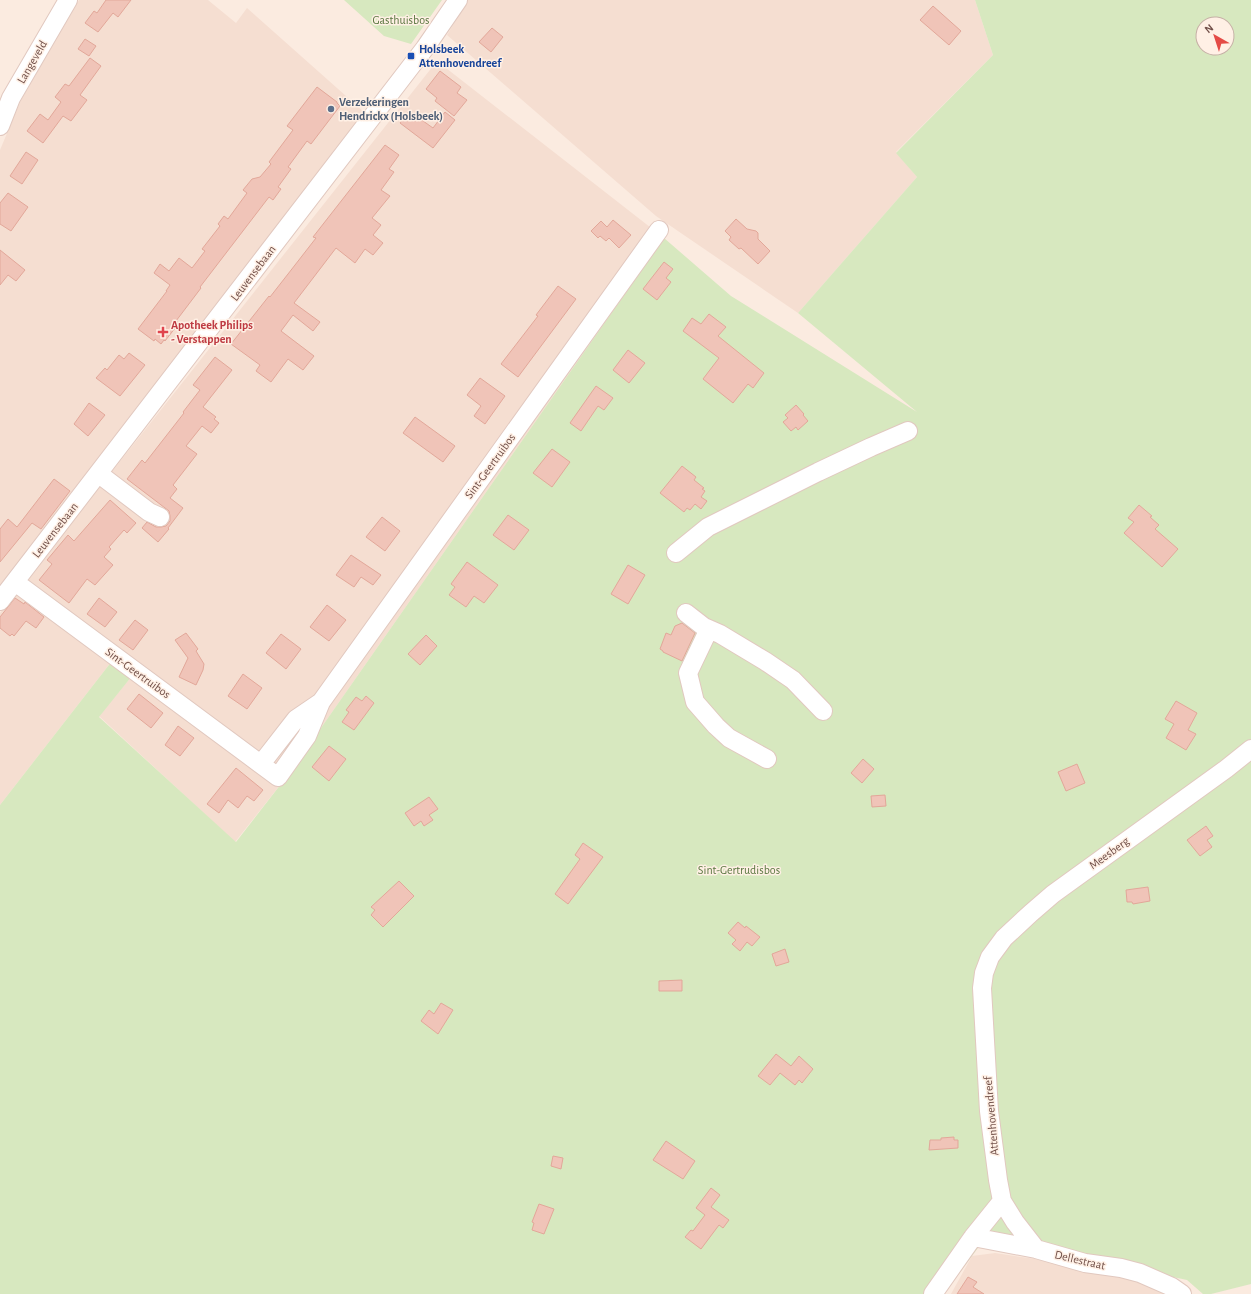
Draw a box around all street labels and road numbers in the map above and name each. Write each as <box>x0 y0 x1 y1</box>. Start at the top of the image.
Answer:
street label: Langeveld <box>15 38 49 86</box>
street label: Leuvensebaan <box>228 243 278 303</box>
street label: Sint-Geertruibos <box>462 431 518 501</box>
street label: Leuvensebaan <box>30 500 80 560</box>
street label: Sint-Geertruibos <box>103 645 173 701</box>
street label: Meesberg <box>1087 834 1131 871</box>
street label: Attenhovendreef <box>981 1075 1000 1156</box>
street label: Dellestraat <box>1053 1248 1107 1272</box>

